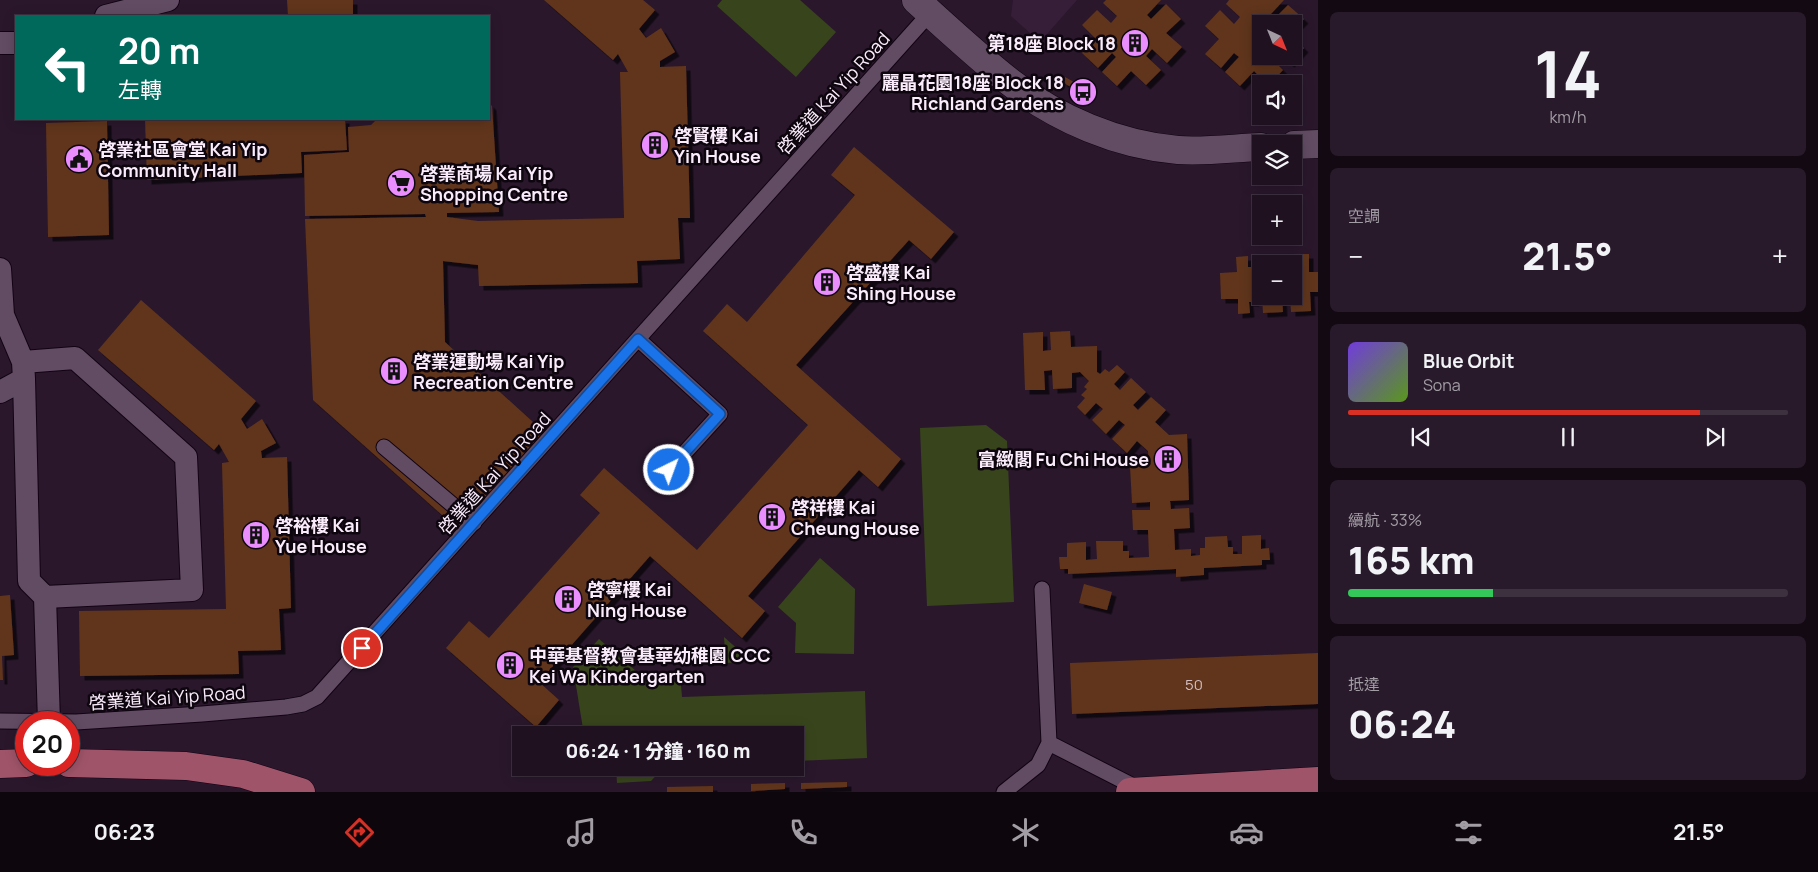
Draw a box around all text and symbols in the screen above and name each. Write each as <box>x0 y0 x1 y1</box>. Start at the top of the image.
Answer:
north arrow <box>1252 15 1302 65</box>
map controls <box>1252 15 1302 305</box>
text: 20 m <box>118 27 200 75</box>
street label: 啓業道 Kai Yip Road <box>771 27 895 159</box>
building icon: 第18座 Block 18 <box>1120 28 1150 58</box>
text: 14 <box>1534 29 1602 118</box>
place label: 第18座 Block 18 <box>987 31 1116 55</box>
icon: left <box>35 35 100 100</box>
place label: 麗晶花園18座 Block 18 Richland Gardens <box>881 70 1064 115</box>
text: 左轉 <box>118 75 162 105</box>
button: sound <box>1252 75 1302 125</box>
bus stop icon: 麗晶花園18座 Block 18 Richland Gardens <box>1068 77 1098 107</box>
text: km/h <box>1549 106 1587 128</box>
place label: 啓賢樓 Kai Yin House <box>674 123 761 168</box>
building icon: 啓賢樓 Kai Yin House <box>640 130 670 160</box>
button: layers <box>1252 135 1302 185</box>
place label: 啓業社區會堂 Kai Yip Community Hall <box>98 137 267 182</box>
public building icon: 啓業社區會堂 Kai Yip Community Hall <box>64 144 94 174</box>
place label: 啓業商場 Kai Yip Shopping Centre <box>420 161 568 206</box>
supermarket icon: 啓業商場 Kai Yip Shopping Centre <box>386 168 416 198</box>
button: + <box>1252 195 1302 245</box>
text: 空調 <box>1348 205 1380 227</box>
text: 21.5° <box>1522 229 1613 281</box>
text: − <box>1348 237 1363 275</box>
text: + <box>1772 237 1788 275</box>
button: − <box>1252 255 1302 305</box>
place label: 啓盛樓 Kai Shing House <box>846 260 956 305</box>
building icon: 啓盛樓 Kai Shing House <box>812 267 842 297</box>
text: Blue Orbit <box>1423 348 1515 374</box>
place label: 啓業運動場 Kai Yip Recreation Centre <box>413 349 574 394</box>
building icon: 啓業運動場 Kai Yip Recreation Centre <box>379 356 409 386</box>
text: Sona <box>1423 374 1461 396</box>
street label: 啓業道 Kai Yip Road <box>432 407 556 539</box>
icon: previous <box>1407 423 1435 451</box>
icon: pause <box>1554 423 1582 451</box>
icon: next <box>1701 423 1729 451</box>
position arrow <box>642 443 694 495</box>
building icon: 富緻閣 Fu Chi House <box>1153 444 1183 474</box>
place label: 富緻閣 Fu Chi House <box>978 447 1149 471</box>
place label: 啓祥樓 Kai Cheung House <box>791 495 920 540</box>
building icon: 啓祥樓 Kai Cheung House <box>757 502 787 532</box>
text: 續航 · 33% <box>1348 509 1422 531</box>
place label: 啓裕樓 Kai Yue House <box>275 513 367 558</box>
building icon: 啓裕樓 Kai Yue House <box>241 520 271 550</box>
text: 165 km <box>1348 533 1475 585</box>
place label: 啓寧樓 Kai Ning House <box>587 577 687 622</box>
building icon: 啓寧樓 Kai Ning House <box>553 584 583 614</box>
pin <box>341 627 383 669</box>
icon: arrive <box>348 634 376 662</box>
place label: 中華基督教會基華幼稚園 CCC Kei Wa Kindergarten <box>529 643 770 688</box>
building icon: 中華基督教會基華幼稚園 CCC Kei Wa Kindergarten <box>495 650 525 680</box>
text: 抵達 <box>1348 673 1380 695</box>
house number: 50 <box>1185 674 1203 695</box>
street label: 啓業道 Kai Yip Road <box>88 680 246 714</box>
text: 06:24 <box>1348 697 1456 749</box>
speed limit sign: 20 <box>15 711 80 776</box>
text: 06:24 · 1 分鐘 · 160 m <box>566 738 750 764</box>
icon: directions <box>342 815 377 850</box>
icon: music <box>564 815 599 850</box>
icon: phone <box>786 815 821 850</box>
icon: climate <box>1008 815 1043 850</box>
icon: car <box>1229 815 1264 850</box>
icon: filters <box>1451 815 1486 850</box>
text: 06:23 <box>93 817 155 847</box>
text: 21.5° <box>1673 817 1724 847</box>

